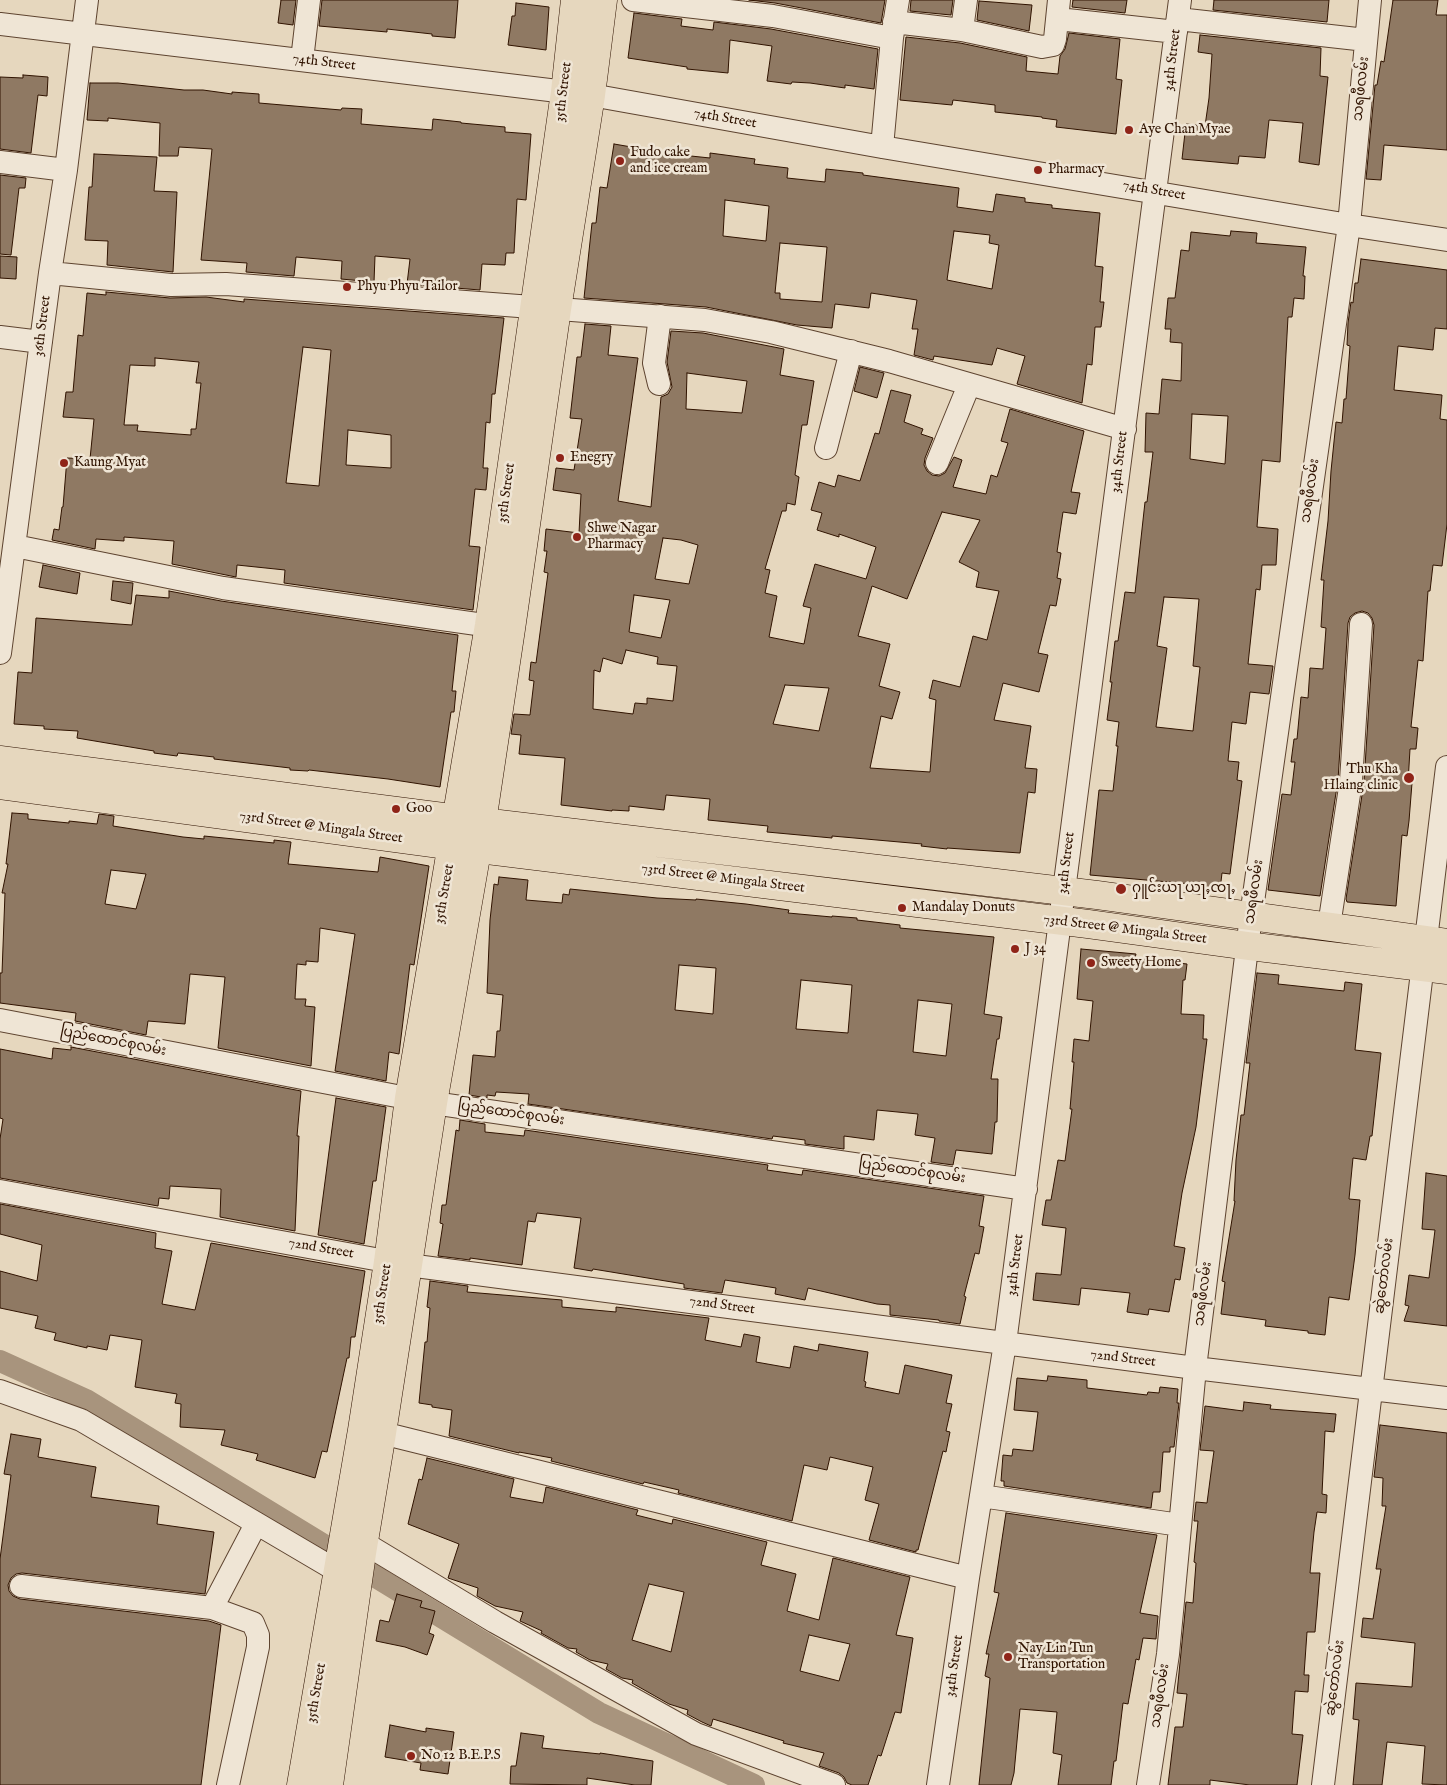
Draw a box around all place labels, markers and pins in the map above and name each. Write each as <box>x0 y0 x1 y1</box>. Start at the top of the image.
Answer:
place label: Aye Chan Myae <box>1139 122 1230 138</box>
marker: Aye Chan Myae <box>1123 124 1135 136</box>
place label: Fudo cake and ice cream <box>630 145 708 178</box>
marker: Fudo cake and ice cream <box>614 155 626 167</box>
place label: Pharmacy <box>1048 162 1104 178</box>
marker: Pharmacy <box>1032 164 1044 176</box>
place label: Phyu Phyu Tailor <box>357 279 458 295</box>
marker: Phyu Phyu Tailor <box>341 281 353 293</box>
place label: Enegry <box>570 450 613 466</box>
marker: Enegry <box>554 452 566 464</box>
place label: Kaung Myat <box>74 455 146 471</box>
marker: Kaung Myat <box>58 457 70 469</box>
place label: Shwe Nagar Pharmacy <box>587 521 657 554</box>
marker: Shwe Nagar Pharmacy <box>571 531 583 543</box>
place label: Thu Kha Hlaing clinic <box>1323 762 1398 794</box>
marker: Thu Kha Hlaing clinic <box>1402 771 1416 785</box>
place label: Goo <box>406 801 432 817</box>
marker: Goo <box>390 803 402 815</box>
place label: ႁူင်းယႃ ယႃႇၸႃႇ <box>1132 881 1236 897</box>
marker: ႁူင်းယႃ ယႃႇၸႃႇ <box>1114 882 1128 896</box>
place label: Mandalay Donuts <box>912 900 1015 916</box>
marker: Mandalay Donuts <box>896 902 908 914</box>
place label: J 34 <box>1025 941 1046 957</box>
marker: J 34 <box>1009 943 1021 955</box>
place label: Sweety Home <box>1101 955 1181 971</box>
marker: Sweety Home <box>1085 957 1097 969</box>
place label: Nay Lin Tun Transportation <box>1018 1641 1105 1674</box>
marker: Nay Lin Tun Transportation <box>1002 1651 1014 1663</box>
place label: No 12 B.E.P.S <box>421 1748 501 1764</box>
marker: No 12 B.E.P.S <box>405 1750 417 1762</box>

